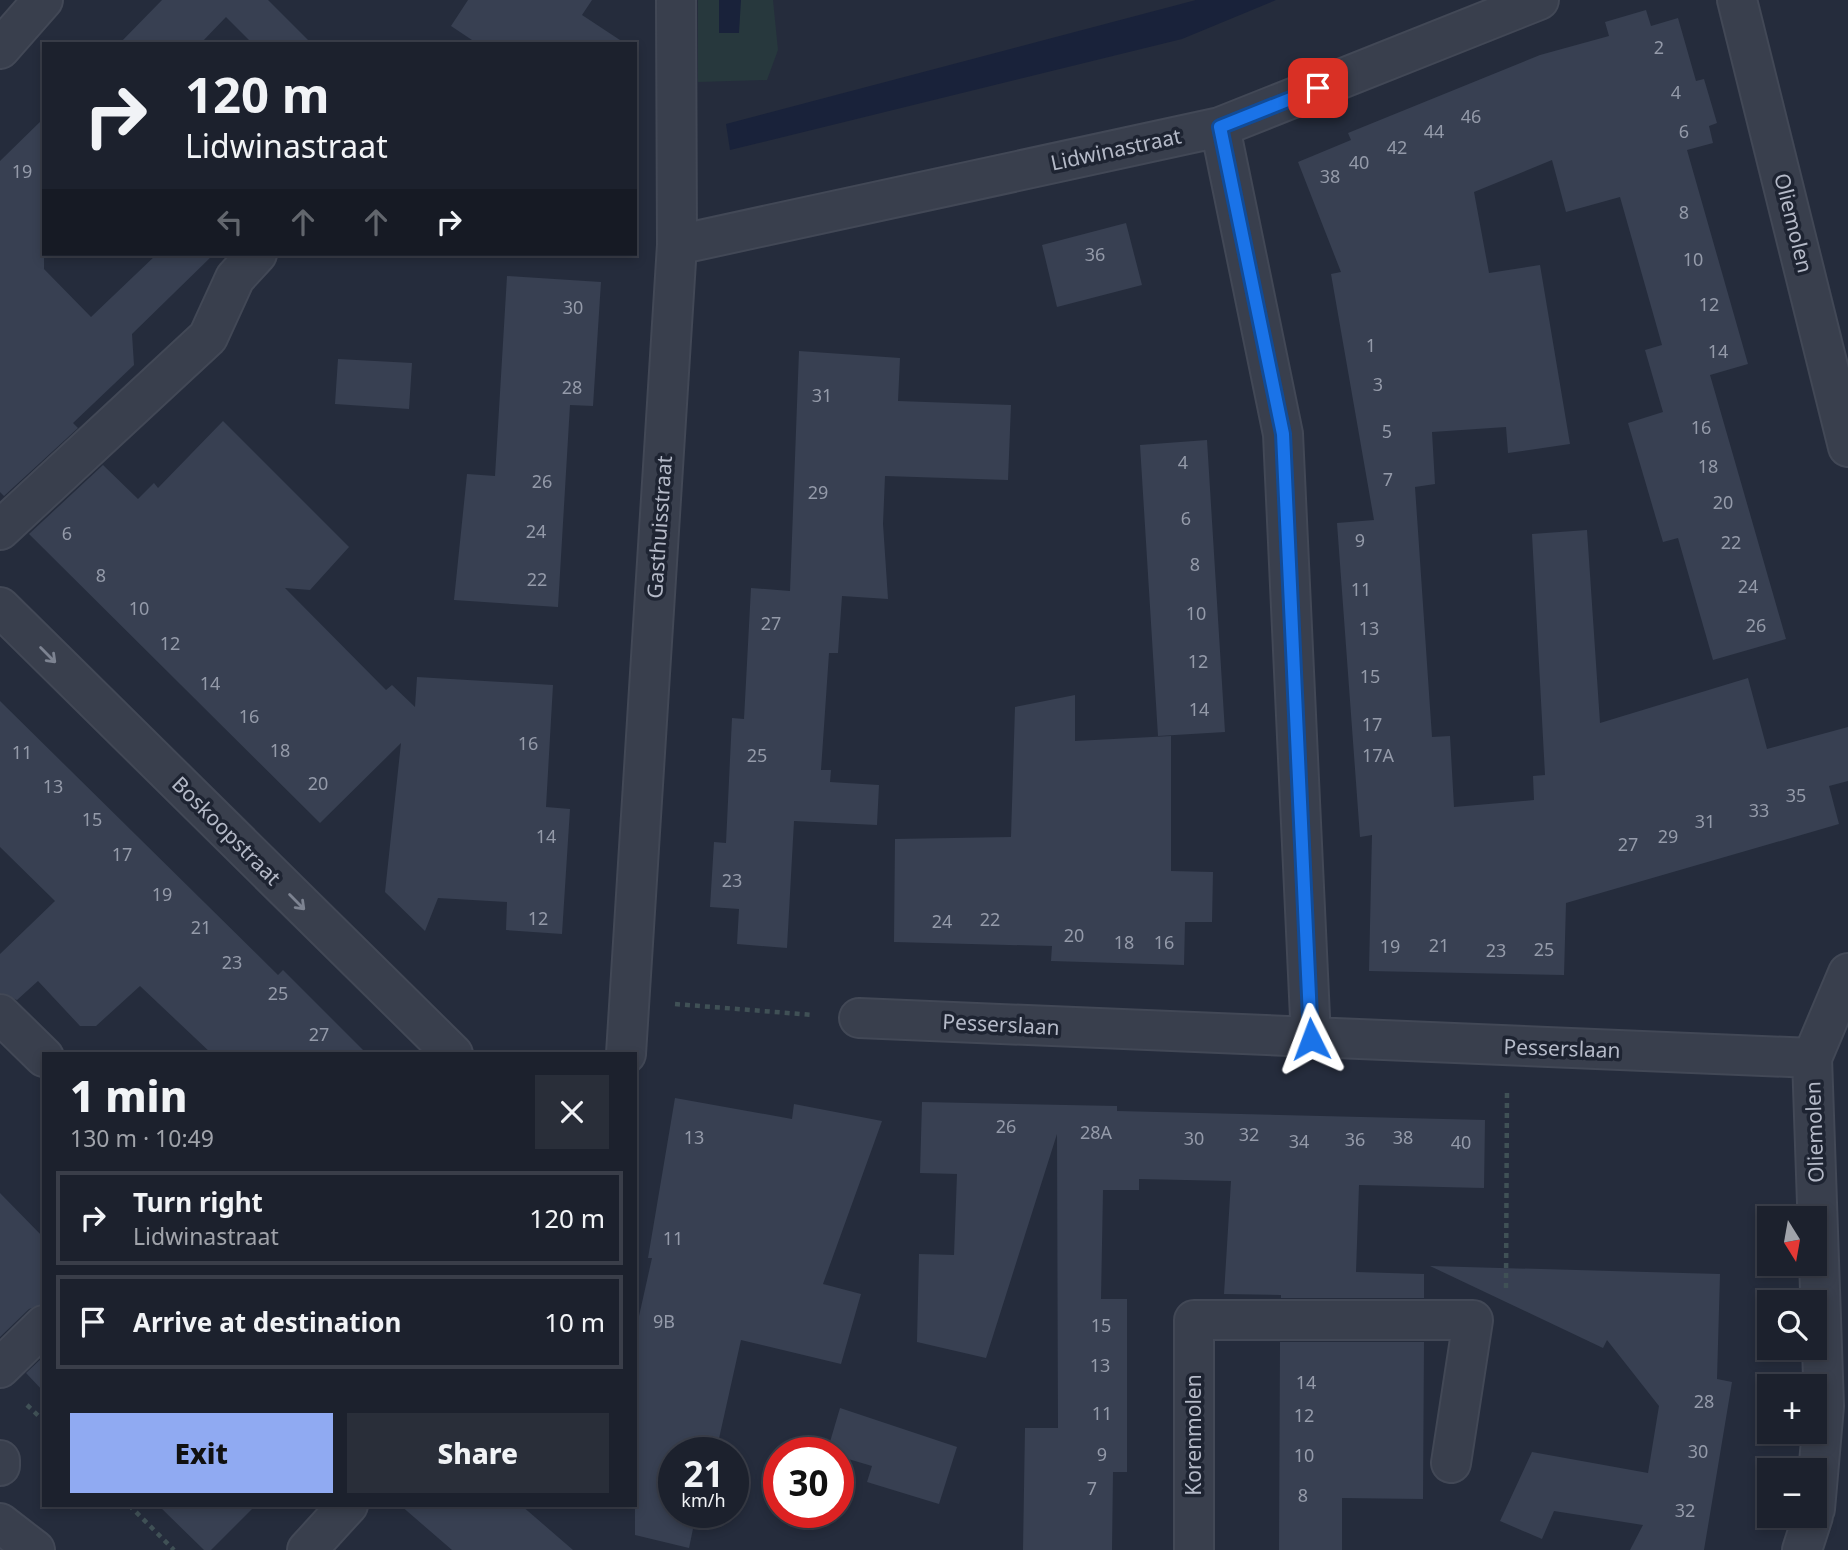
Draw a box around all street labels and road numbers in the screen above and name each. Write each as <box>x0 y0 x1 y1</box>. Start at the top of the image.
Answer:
street label: Lidwinastraat <box>1048 121 1184 177</box>
street label: Oliemolen <box>1768 170 1820 275</box>
street label: Gasthuisstraat <box>640 454 678 599</box>
street label: Boskoopstraat <box>166 770 287 891</box>
street label: Pesserslaan <box>942 1007 1060 1041</box>
street label: Pesserslaan <box>1503 1032 1621 1064</box>
street label: Oliemolen <box>1798 1081 1830 1183</box>
street label: Korenmolen <box>1179 1374 1207 1496</box>

